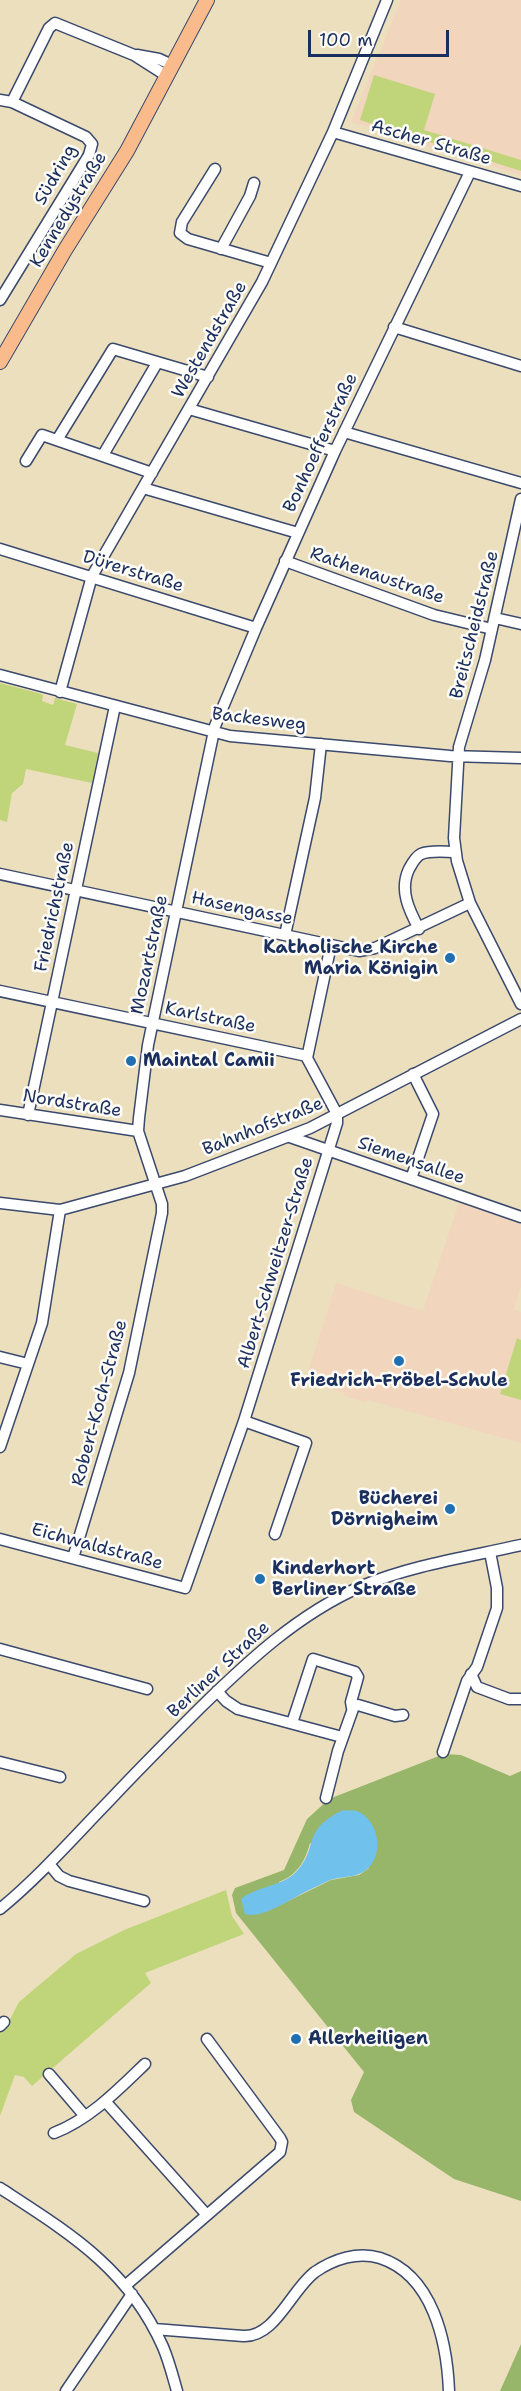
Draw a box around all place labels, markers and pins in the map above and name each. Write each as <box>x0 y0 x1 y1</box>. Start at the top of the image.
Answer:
place label: Katholische Kirche Maria Königin <box>263 937 438 980</box>
marker: Katholische Kirche Maria Königin <box>443 951 457 965</box>
place label: Maintal Camii <box>143 1050 275 1072</box>
marker: Maintal Camii <box>124 1054 138 1068</box>
marker: Friedrich-Fröbel-Schule <box>392 1354 406 1368</box>
place label: Friedrich-Fröbel-Schule <box>290 1370 508 1392</box>
place label: Bücherei Dörnigheim <box>331 1488 438 1530</box>
marker: Bücherei Dörnigheim <box>443 1502 457 1516</box>
place label: Kinderhort Berliner Straße <box>272 1558 416 1600</box>
marker: Kinderhort Berliner Straße <box>253 1572 267 1586</box>
place label: Allerheiligen <box>308 2028 428 2050</box>
marker: Allerheiligen <box>289 2032 303 2046</box>

